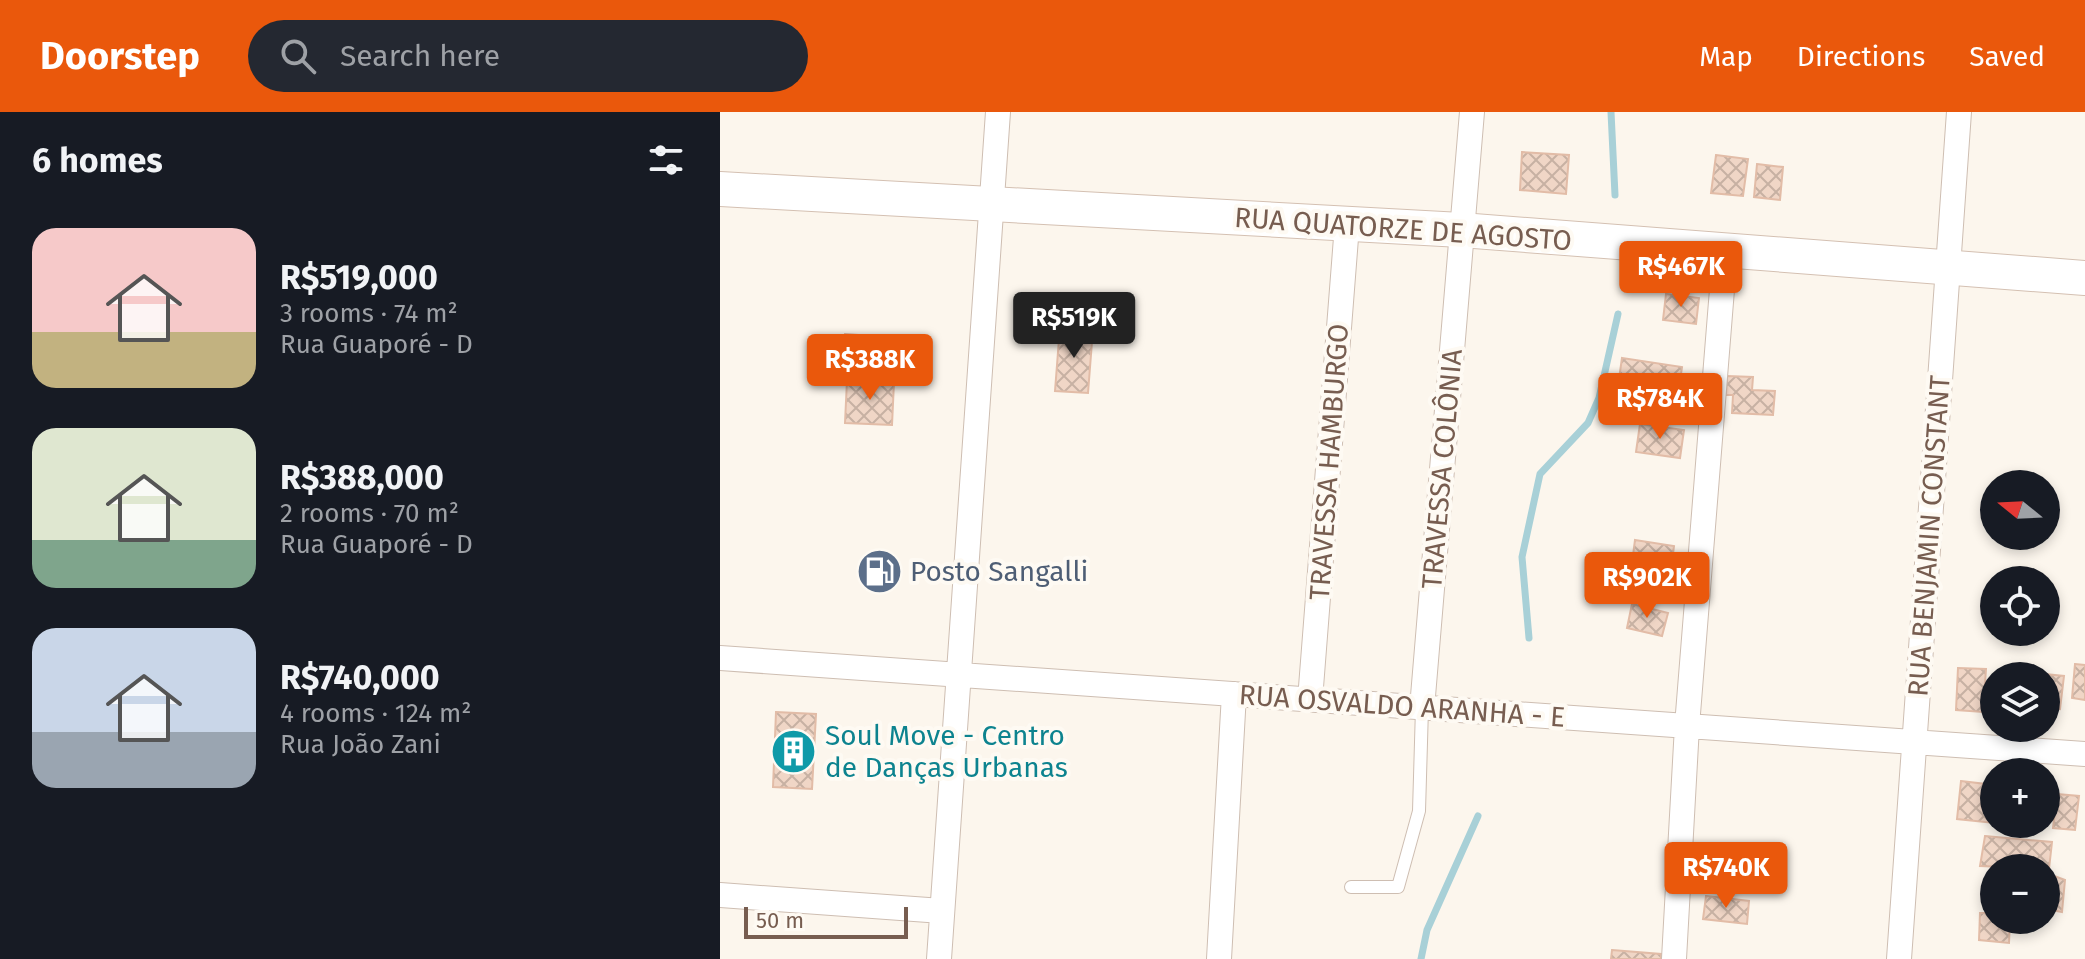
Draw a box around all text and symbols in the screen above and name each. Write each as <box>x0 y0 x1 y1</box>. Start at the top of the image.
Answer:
search box <box>248 20 808 92</box>
text: Doorstep <box>40 33 200 79</box>
icon: search <box>276 34 320 78</box>
text: Search here <box>340 38 500 74</box>
text: Map <box>1699 40 1753 73</box>
text: Directions <box>1797 40 1925 73</box>
text: Saved <box>1969 40 2045 73</box>
icon: filters <box>644 138 688 182</box>
text: 6 homes <box>32 140 163 181</box>
street label: RUA QUATORZE DE AGOSTO <box>1233 201 1573 257</box>
pin: R$467K <box>1616 241 1746 309</box>
text: R$467K <box>1637 251 1725 282</box>
text: R$519,000 <box>280 257 438 298</box>
icon: home <box>96 260 192 356</box>
pin: R$519K <box>1009 292 1139 360</box>
text: 3 rooms · 74 m² <box>280 298 458 329</box>
text: R$519K <box>1031 302 1117 333</box>
street label: TRAVESSA HAMBURGO <box>1303 323 1355 601</box>
text: Rua Guaporé - D <box>280 329 473 360</box>
pin: R$388K <box>805 334 935 402</box>
text: R$388K <box>825 344 915 375</box>
street label: TRAVESSA COLÔNIA <box>1415 348 1469 590</box>
pin: R$784K <box>1595 373 1725 441</box>
street label: RUA BENJAMIN CONSTANT <box>1901 374 1957 698</box>
text: R$784K <box>1616 383 1704 414</box>
text: R$388,000 <box>280 457 444 498</box>
icon: home <box>96 460 192 556</box>
north arrow <box>1980 470 2060 550</box>
map controls <box>1980 470 2060 934</box>
text: 2 rooms · 70 m² <box>280 498 459 529</box>
text: Rua Guaporé - D <box>280 529 473 560</box>
fuel station icon: Posto Sangalli <box>855 547 903 595</box>
pin: R$902K <box>1582 552 1712 620</box>
place label: Posto Sangalli <box>910 555 1089 588</box>
text: R$902K <box>1602 562 1692 593</box>
button: locate <box>1980 566 2060 646</box>
text: R$740,000 <box>280 657 440 698</box>
icon: home <box>96 660 192 756</box>
button: layers <box>1980 662 2060 742</box>
street label: RUA OSVALDO ARANHA - E <box>1238 678 1566 734</box>
text: 4 rooms · 124 m² <box>280 698 472 729</box>
place label: Soul Move - Centro de Danças Urbanas <box>825 719 1068 784</box>
building icon: Soul Move - Centro de Danças Urbanas <box>770 727 818 775</box>
text: Rua João Zani <box>280 729 441 760</box>
button: + <box>1980 758 2060 838</box>
pin: R$740K <box>1661 842 1791 910</box>
text: R$740K <box>1682 852 1770 883</box>
button: − <box>1980 854 2060 934</box>
scale bar <box>744 903 908 939</box>
text: 50 m <box>756 907 804 934</box>

